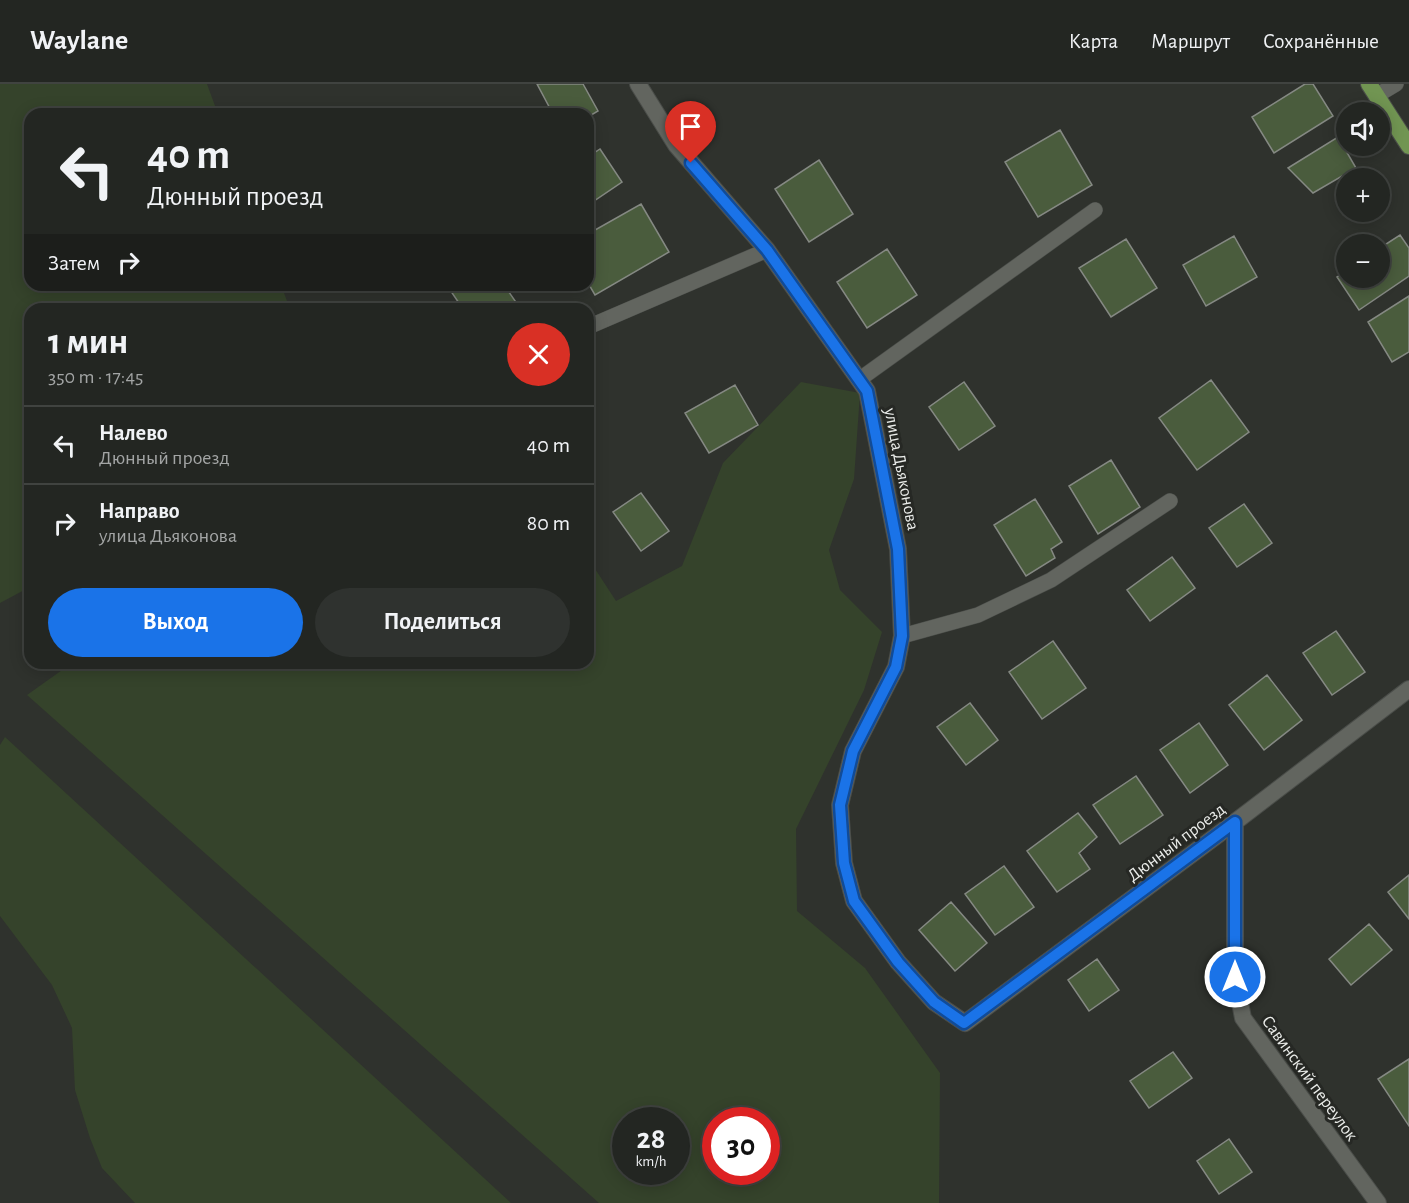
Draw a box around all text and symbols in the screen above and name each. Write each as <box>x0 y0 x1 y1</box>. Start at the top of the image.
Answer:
text: Waylane <box>30 27 128 55</box>
text: Карта <box>1069 31 1118 52</box>
text: Маршрут <box>1151 31 1230 52</box>
text: Сохранённые <box>1263 31 1379 52</box>
pin <box>665 101 716 163</box>
map controls <box>1336 102 1390 288</box>
button: sound <box>1336 102 1390 156</box>
icon: arrive <box>674 110 707 143</box>
icon: left <box>48 132 126 210</box>
text: 40 m <box>147 134 230 176</box>
button: + <box>1336 168 1390 222</box>
text: Дюнный проезд <box>147 183 323 210</box>
button: − <box>1336 234 1390 288</box>
icon: right <box>112 246 145 279</box>
text: Затем <box>48 252 100 274</box>
button: close <box>507 323 570 386</box>
text: 1 мин <box>48 324 128 360</box>
text: 350 m · 17:45 <box>48 367 143 387</box>
street label: улица Дьяконова <box>880 406 922 532</box>
text: Налево <box>99 422 168 444</box>
icon: left <box>48 429 81 462</box>
text: 40 m <box>527 434 570 456</box>
text: Дюнный проезд <box>99 448 230 468</box>
text: Направо <box>99 500 180 522</box>
icon: right <box>48 507 81 540</box>
text: 80 m <box>527 512 570 534</box>
text: улица Дьяконова <box>99 526 237 546</box>
button: Выход <box>48 588 303 657</box>
button: Поделиться <box>315 588 570 657</box>
street label: Дюнный проезд <box>1124 800 1229 885</box>
position arrow <box>1203 945 1267 1009</box>
street label: Савинский переулок <box>1258 1013 1361 1145</box>
speed limit sign: 30 <box>702 1107 780 1185</box>
text: 28 <box>637 1124 665 1154</box>
text: km/h <box>636 1154 666 1169</box>

